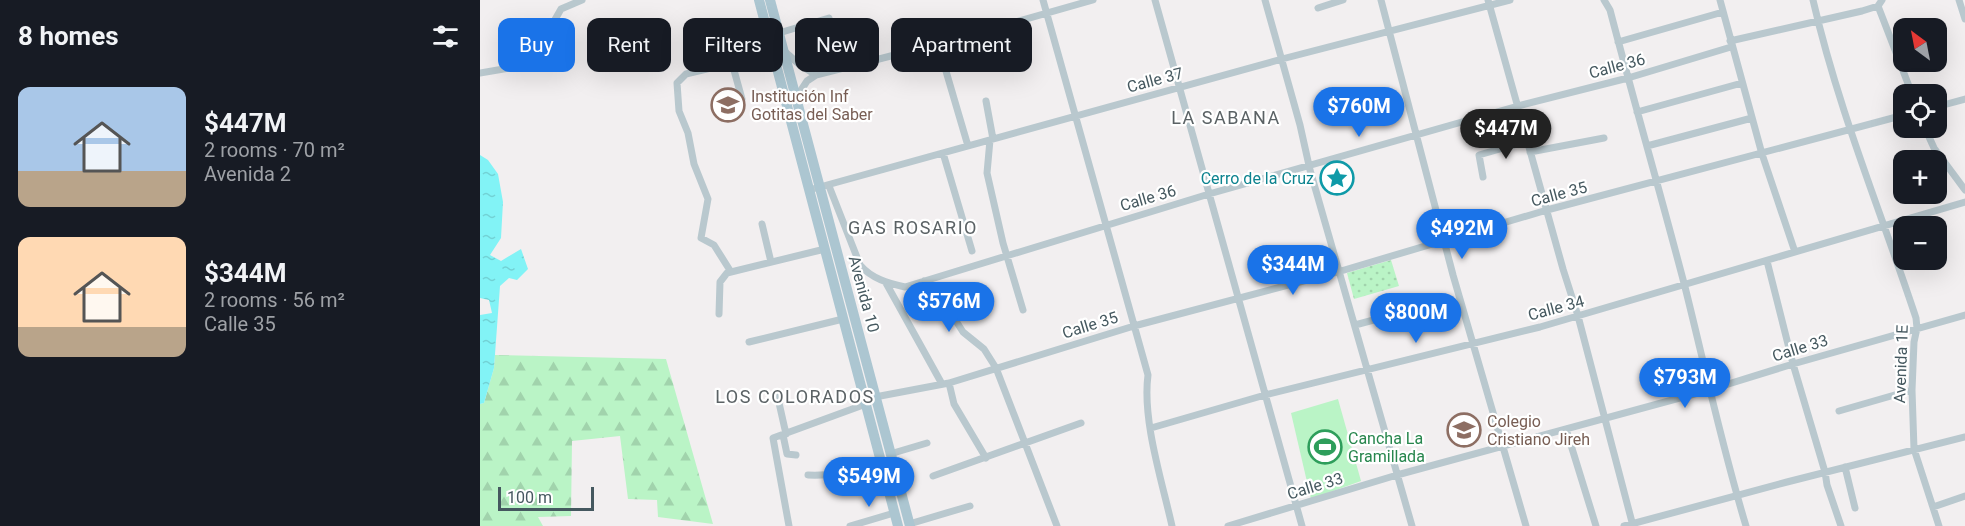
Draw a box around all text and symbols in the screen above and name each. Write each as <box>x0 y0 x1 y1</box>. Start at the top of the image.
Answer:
chip: Buy <box>498 18 575 72</box>
chip: Rent <box>587 18 671 72</box>
chip: Filters <box>683 18 783 72</box>
chip: New <box>795 18 879 72</box>
chip: Apartment <box>891 18 1032 72</box>
north arrow <box>1893 18 1947 72</box>
map controls <box>1893 18 1947 270</box>
icon: filters <box>429 20 462 53</box>
text: 8 homes <box>18 21 119 51</box>
street label: Calle 36 <box>1587 49 1647 83</box>
street label: Calle 37 <box>1125 63 1185 97</box>
button: locate <box>1893 84 1947 138</box>
school or university icon: Institución Inf Gotitas del Saber <box>710 87 746 123</box>
place label: Institución Inf Gotitas del Saber <box>751 87 873 124</box>
pin: $760M <box>1317 87 1401 138</box>
text: $760M <box>1327 94 1391 118</box>
district label: LA SABANA <box>1171 107 1281 128</box>
text: $447M <box>204 108 286 138</box>
pin: $447M <box>1464 109 1548 160</box>
icon: home <box>66 111 138 183</box>
text: $447M <box>1474 116 1538 140</box>
text: 2 rooms · 70 m² <box>204 138 345 162</box>
button: + <box>1893 150 1947 204</box>
place icon: Cerro de la Cruz <box>1319 160 1355 196</box>
text: Avenida 2 <box>204 162 291 186</box>
place label: Cerro de la Cruz <box>1201 169 1314 188</box>
street label: Calle 35 <box>1529 177 1589 211</box>
street label: Calle 36 <box>1118 181 1178 215</box>
pin: $492M <box>1420 209 1504 260</box>
text: $492M <box>1430 216 1494 240</box>
button: − <box>1893 216 1947 270</box>
district label: GAS ROSARIO <box>848 217 978 238</box>
pin: $344M <box>1251 245 1335 296</box>
text: $344M <box>1261 252 1325 276</box>
street label: Avenida 10 <box>845 254 883 334</box>
text: $344M <box>204 258 286 288</box>
icon: home <box>66 261 138 333</box>
pin: $576M <box>907 282 991 333</box>
text: 2 rooms · 56 m² <box>204 288 345 312</box>
text: $576M <box>917 289 981 313</box>
street label: Calle 34 <box>1526 291 1586 325</box>
pin: $800M <box>1374 293 1458 344</box>
text: $800M <box>1384 300 1448 324</box>
street label: Calle 35 <box>1060 308 1120 342</box>
text: Calle 35 <box>204 312 276 336</box>
street label: Avenida 1E <box>1890 324 1912 404</box>
street label: Calle 33 <box>1770 331 1830 365</box>
pin: $793M <box>1643 358 1727 409</box>
text: $793M <box>1653 365 1717 389</box>
district label: LOS COLORADOS <box>715 386 875 407</box>
school or university icon: Colegio Cristiano Jireh <box>1446 412 1482 448</box>
place label: Colegio Cristiano Jireh <box>1487 412 1590 449</box>
sports icon: Cancha La Gramillada <box>1307 429 1343 465</box>
place label: Cancha La Gramillada <box>1348 429 1425 466</box>
pin: $549M <box>827 457 911 508</box>
text: $549M <box>837 464 901 488</box>
street label: Calle 33 <box>1285 469 1345 503</box>
scale bar <box>498 484 594 512</box>
text: 100 m <box>507 488 552 507</box>

